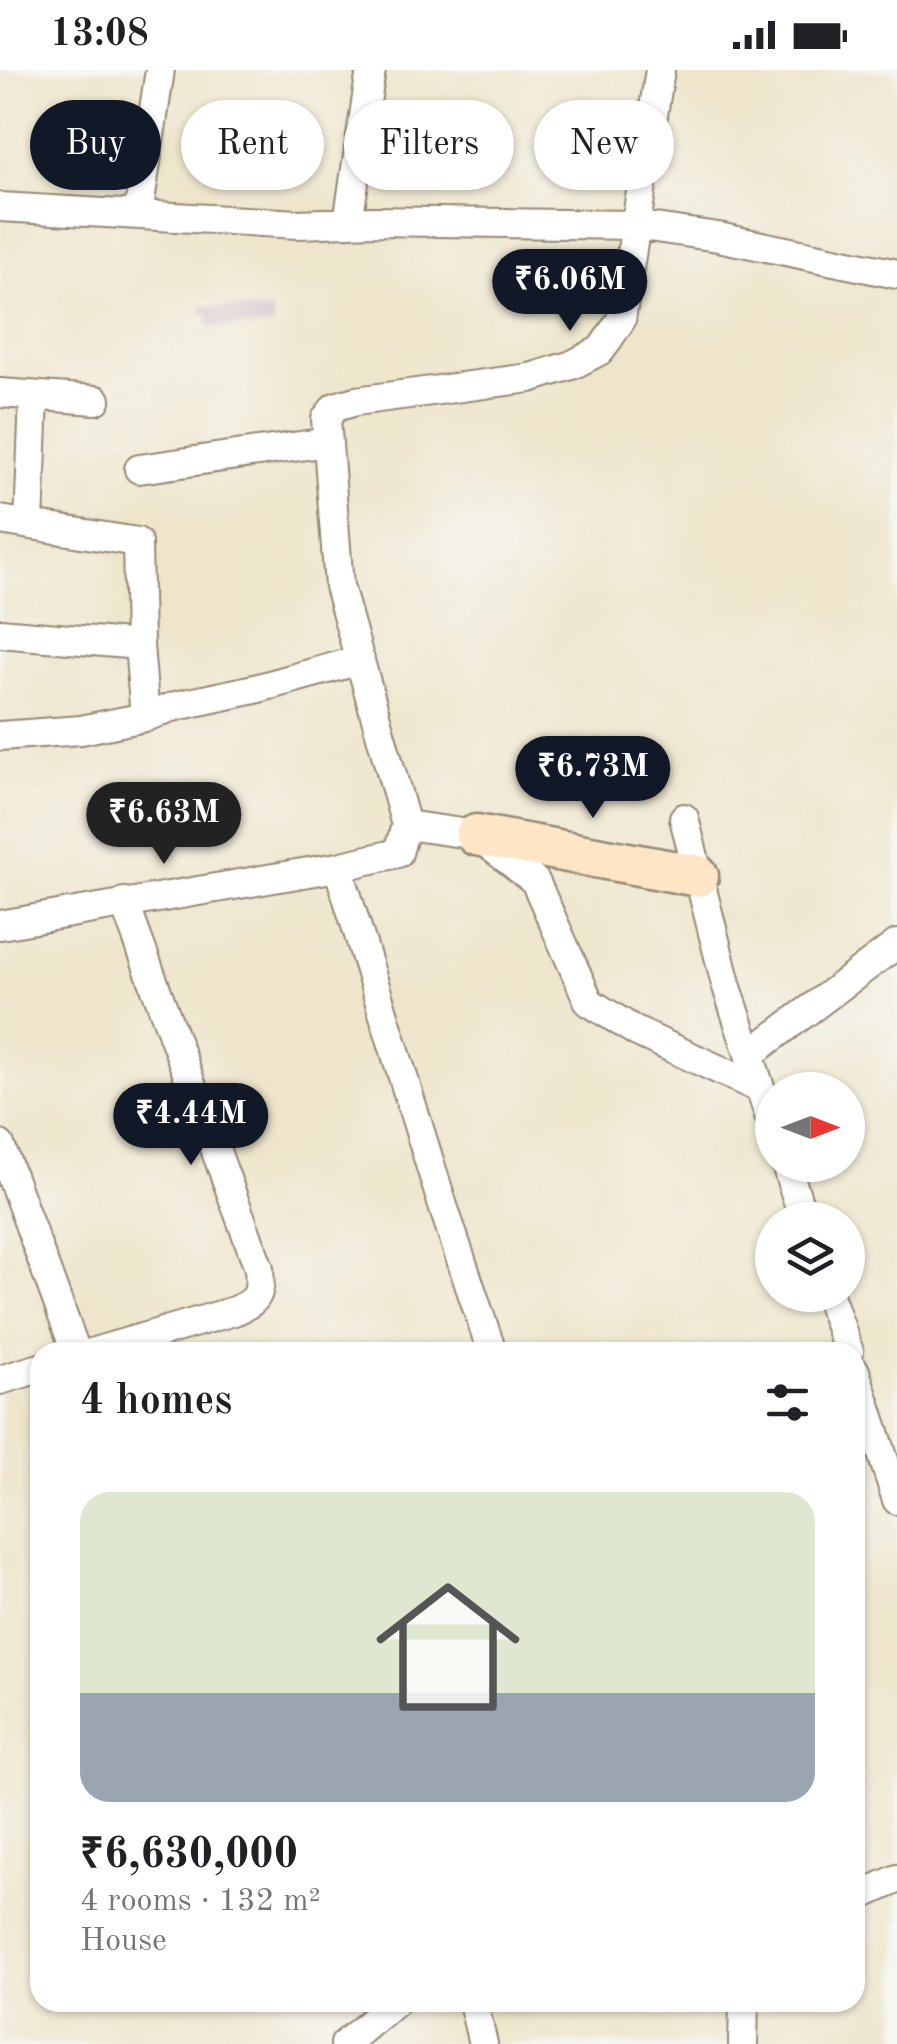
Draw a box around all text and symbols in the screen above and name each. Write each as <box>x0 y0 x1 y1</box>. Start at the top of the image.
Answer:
text: 13:08 <box>50 16 149 54</box>
chip: Buy <box>30 100 161 190</box>
chip: Rent <box>181 100 324 190</box>
chip: Filters <box>344 100 514 190</box>
chip: New <box>534 100 674 190</box>
pin: ₹6.06M <box>489 249 651 334</box>
text: ₹6.06M <box>514 265 626 297</box>
pin: ₹6.73M <box>512 736 674 821</box>
text: ₹6.73M <box>537 752 649 784</box>
pin: ₹6.63M <box>83 782 245 867</box>
text: ₹6.63M <box>108 798 220 830</box>
north arrow <box>755 1072 865 1182</box>
map controls <box>755 1072 865 1312</box>
pin: ₹4.44M <box>110 1083 272 1168</box>
text: ₹4.44M <box>135 1099 247 1131</box>
button: layers <box>755 1202 865 1312</box>
icon: filters <box>760 1375 815 1430</box>
text: 4 homes <box>80 1381 232 1423</box>
icon: home <box>358 1557 538 1737</box>
text: ₹6,630,000 <box>80 1835 298 1877</box>
text: 4 rooms · 132 m² <box>80 1886 321 1918</box>
text: House <box>80 1926 167 1958</box>

